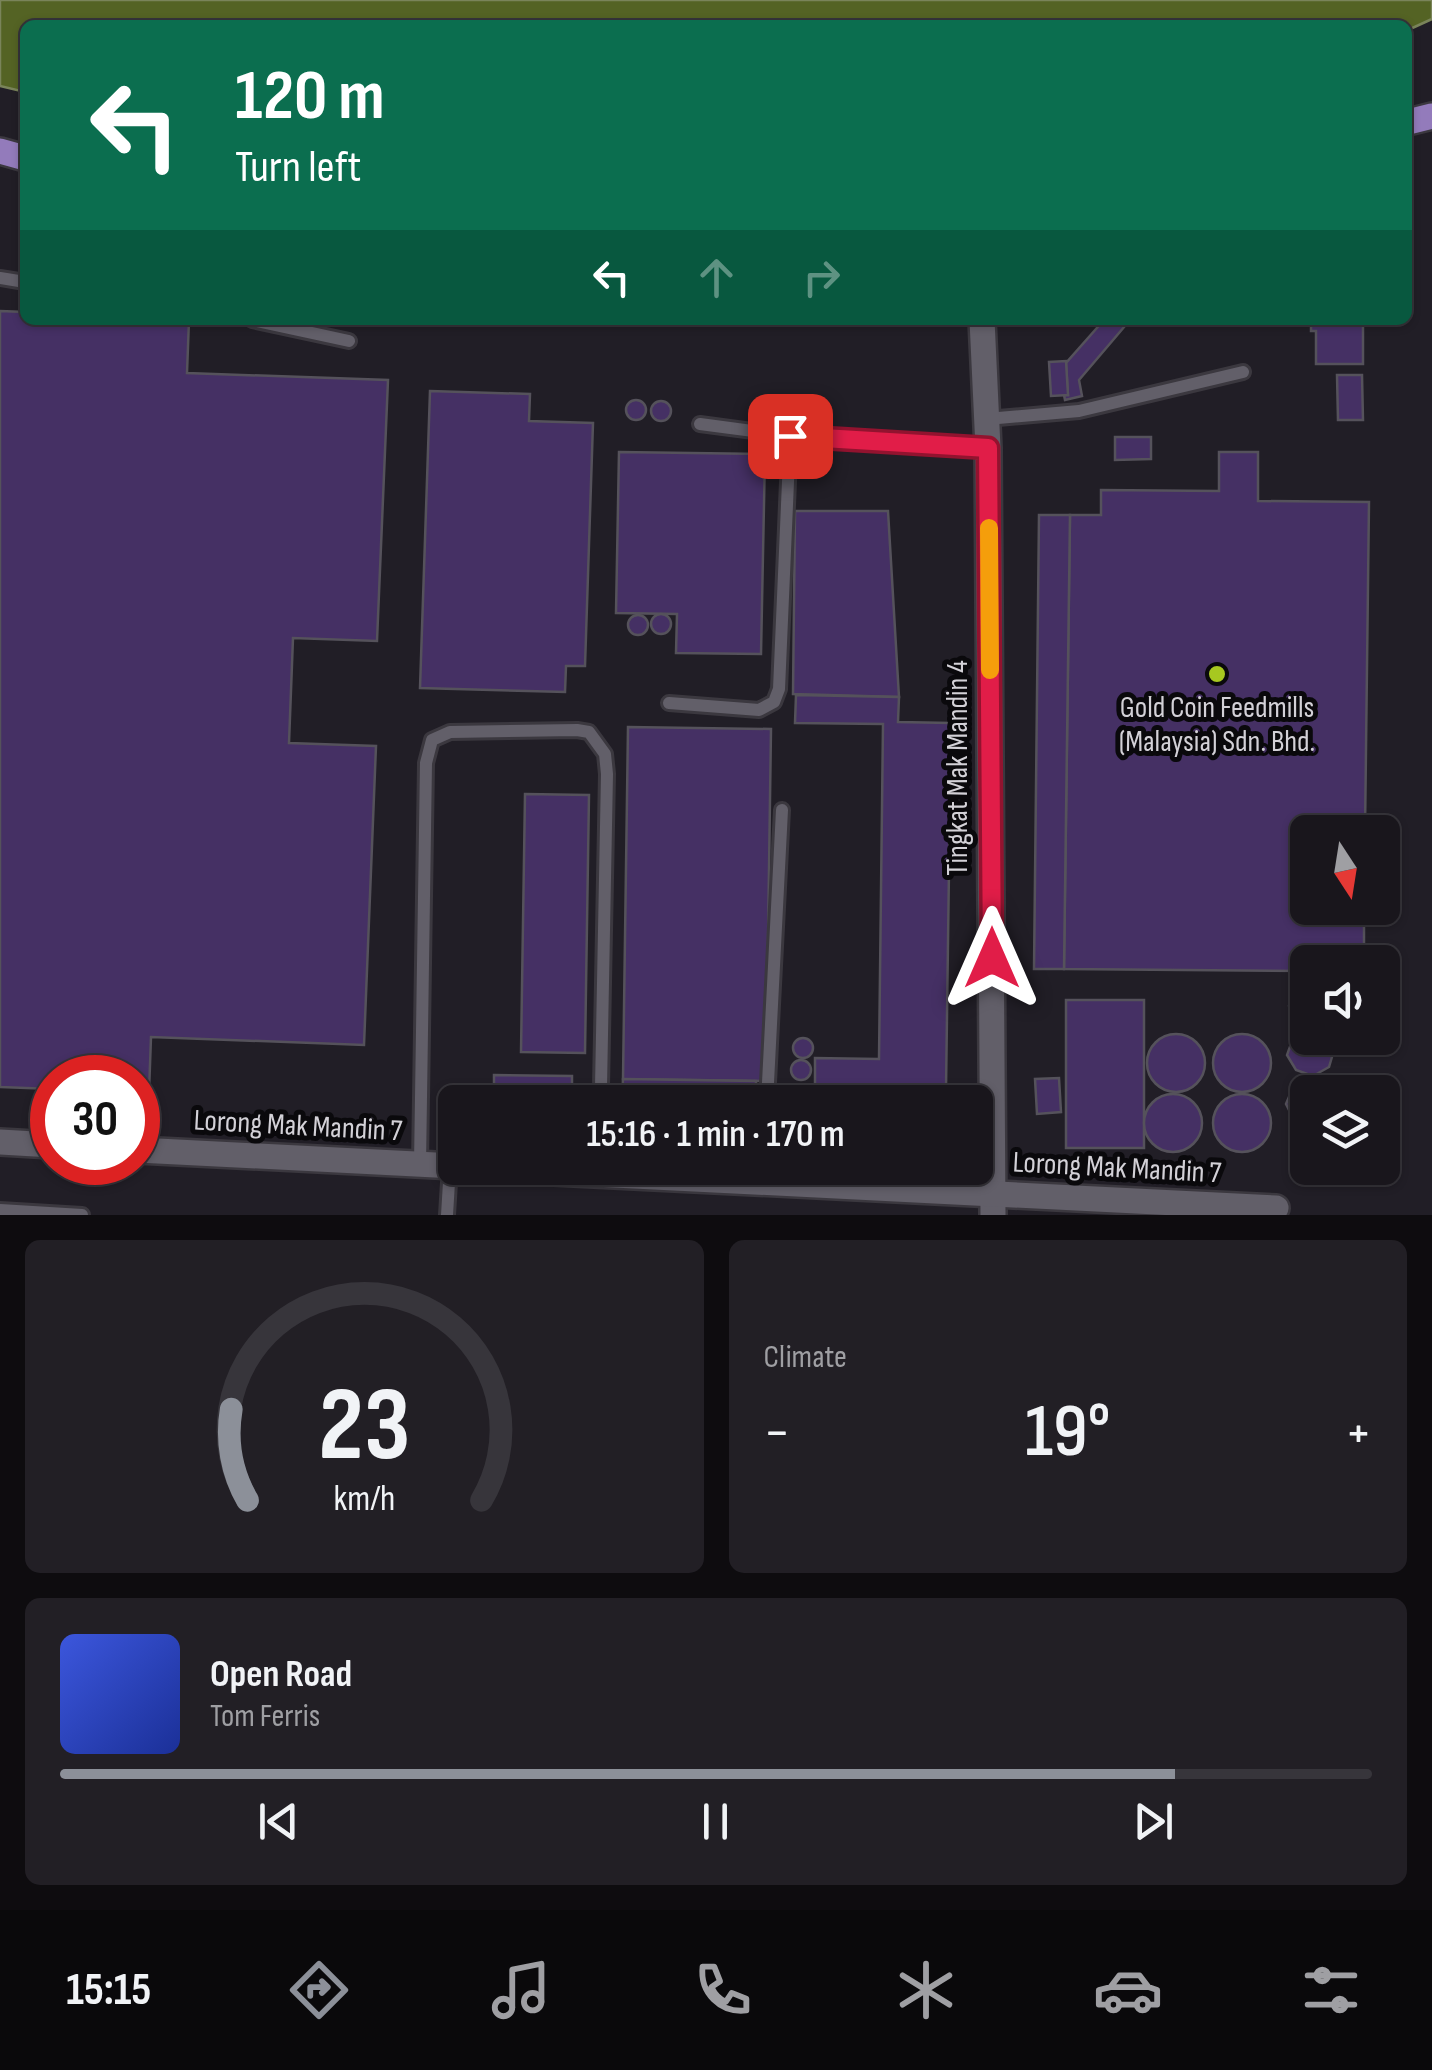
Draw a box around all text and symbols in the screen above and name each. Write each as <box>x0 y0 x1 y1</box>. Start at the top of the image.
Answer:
text: 120 m <box>235 55 385 139</box>
icon: left <box>70 60 200 190</box>
text: Turn left <box>235 140 361 195</box>
icon: left <box>584 250 639 305</box>
icon: ahead <box>689 250 744 305</box>
icon: right <box>794 250 849 305</box>
pin <box>748 394 833 479</box>
icon: arrive <box>763 409 818 464</box>
street label: Tingkat Mak Mandin 4 <box>940 660 976 876</box>
marker: Gold Coin Feedmills (Malaysia) Sdn. Bhd. <box>1206 663 1228 685</box>
place label: Gold Coin Feedmills (Malaysia) Sdn. Bhd. <box>1119 690 1315 760</box>
north arrow <box>1290 815 1400 925</box>
map controls <box>1290 815 1400 1185</box>
position arrow <box>940 906 1044 1010</box>
button: sound <box>1290 945 1400 1055</box>
speed limit sign: 30 <box>30 1055 160 1185</box>
button: layers <box>1290 1075 1400 1185</box>
street label: Lorong Mak Mandin 7 <box>193 1103 403 1149</box>
text: 15:16 · 1 min · 170 m <box>586 1112 845 1157</box>
street label: Lorong Mak Mandin 7 <box>1012 1145 1222 1191</box>
text: Climate <box>764 1338 847 1377</box>
text: 23 <box>318 1364 410 1489</box>
text: 19° <box>1025 1387 1111 1478</box>
text: − <box>764 1400 790 1467</box>
text: + <box>1345 1400 1372 1467</box>
text: km/h <box>333 1478 395 1521</box>
text: Open Road <box>210 1652 352 1697</box>
text: Tom Ferris <box>210 1697 320 1736</box>
icon: previous <box>251 1794 306 1849</box>
icon: pause <box>688 1794 743 1849</box>
icon: next <box>1126 1794 1181 1849</box>
icon: directions <box>284 1955 354 2025</box>
icon: music <box>486 1955 556 2025</box>
icon: phone <box>688 1955 758 2025</box>
icon: climate <box>891 1955 961 2025</box>
icon: car <box>1093 1955 1163 2025</box>
icon: filters <box>1296 1955 1366 2025</box>
text: 15:15 <box>66 1963 151 2018</box>

